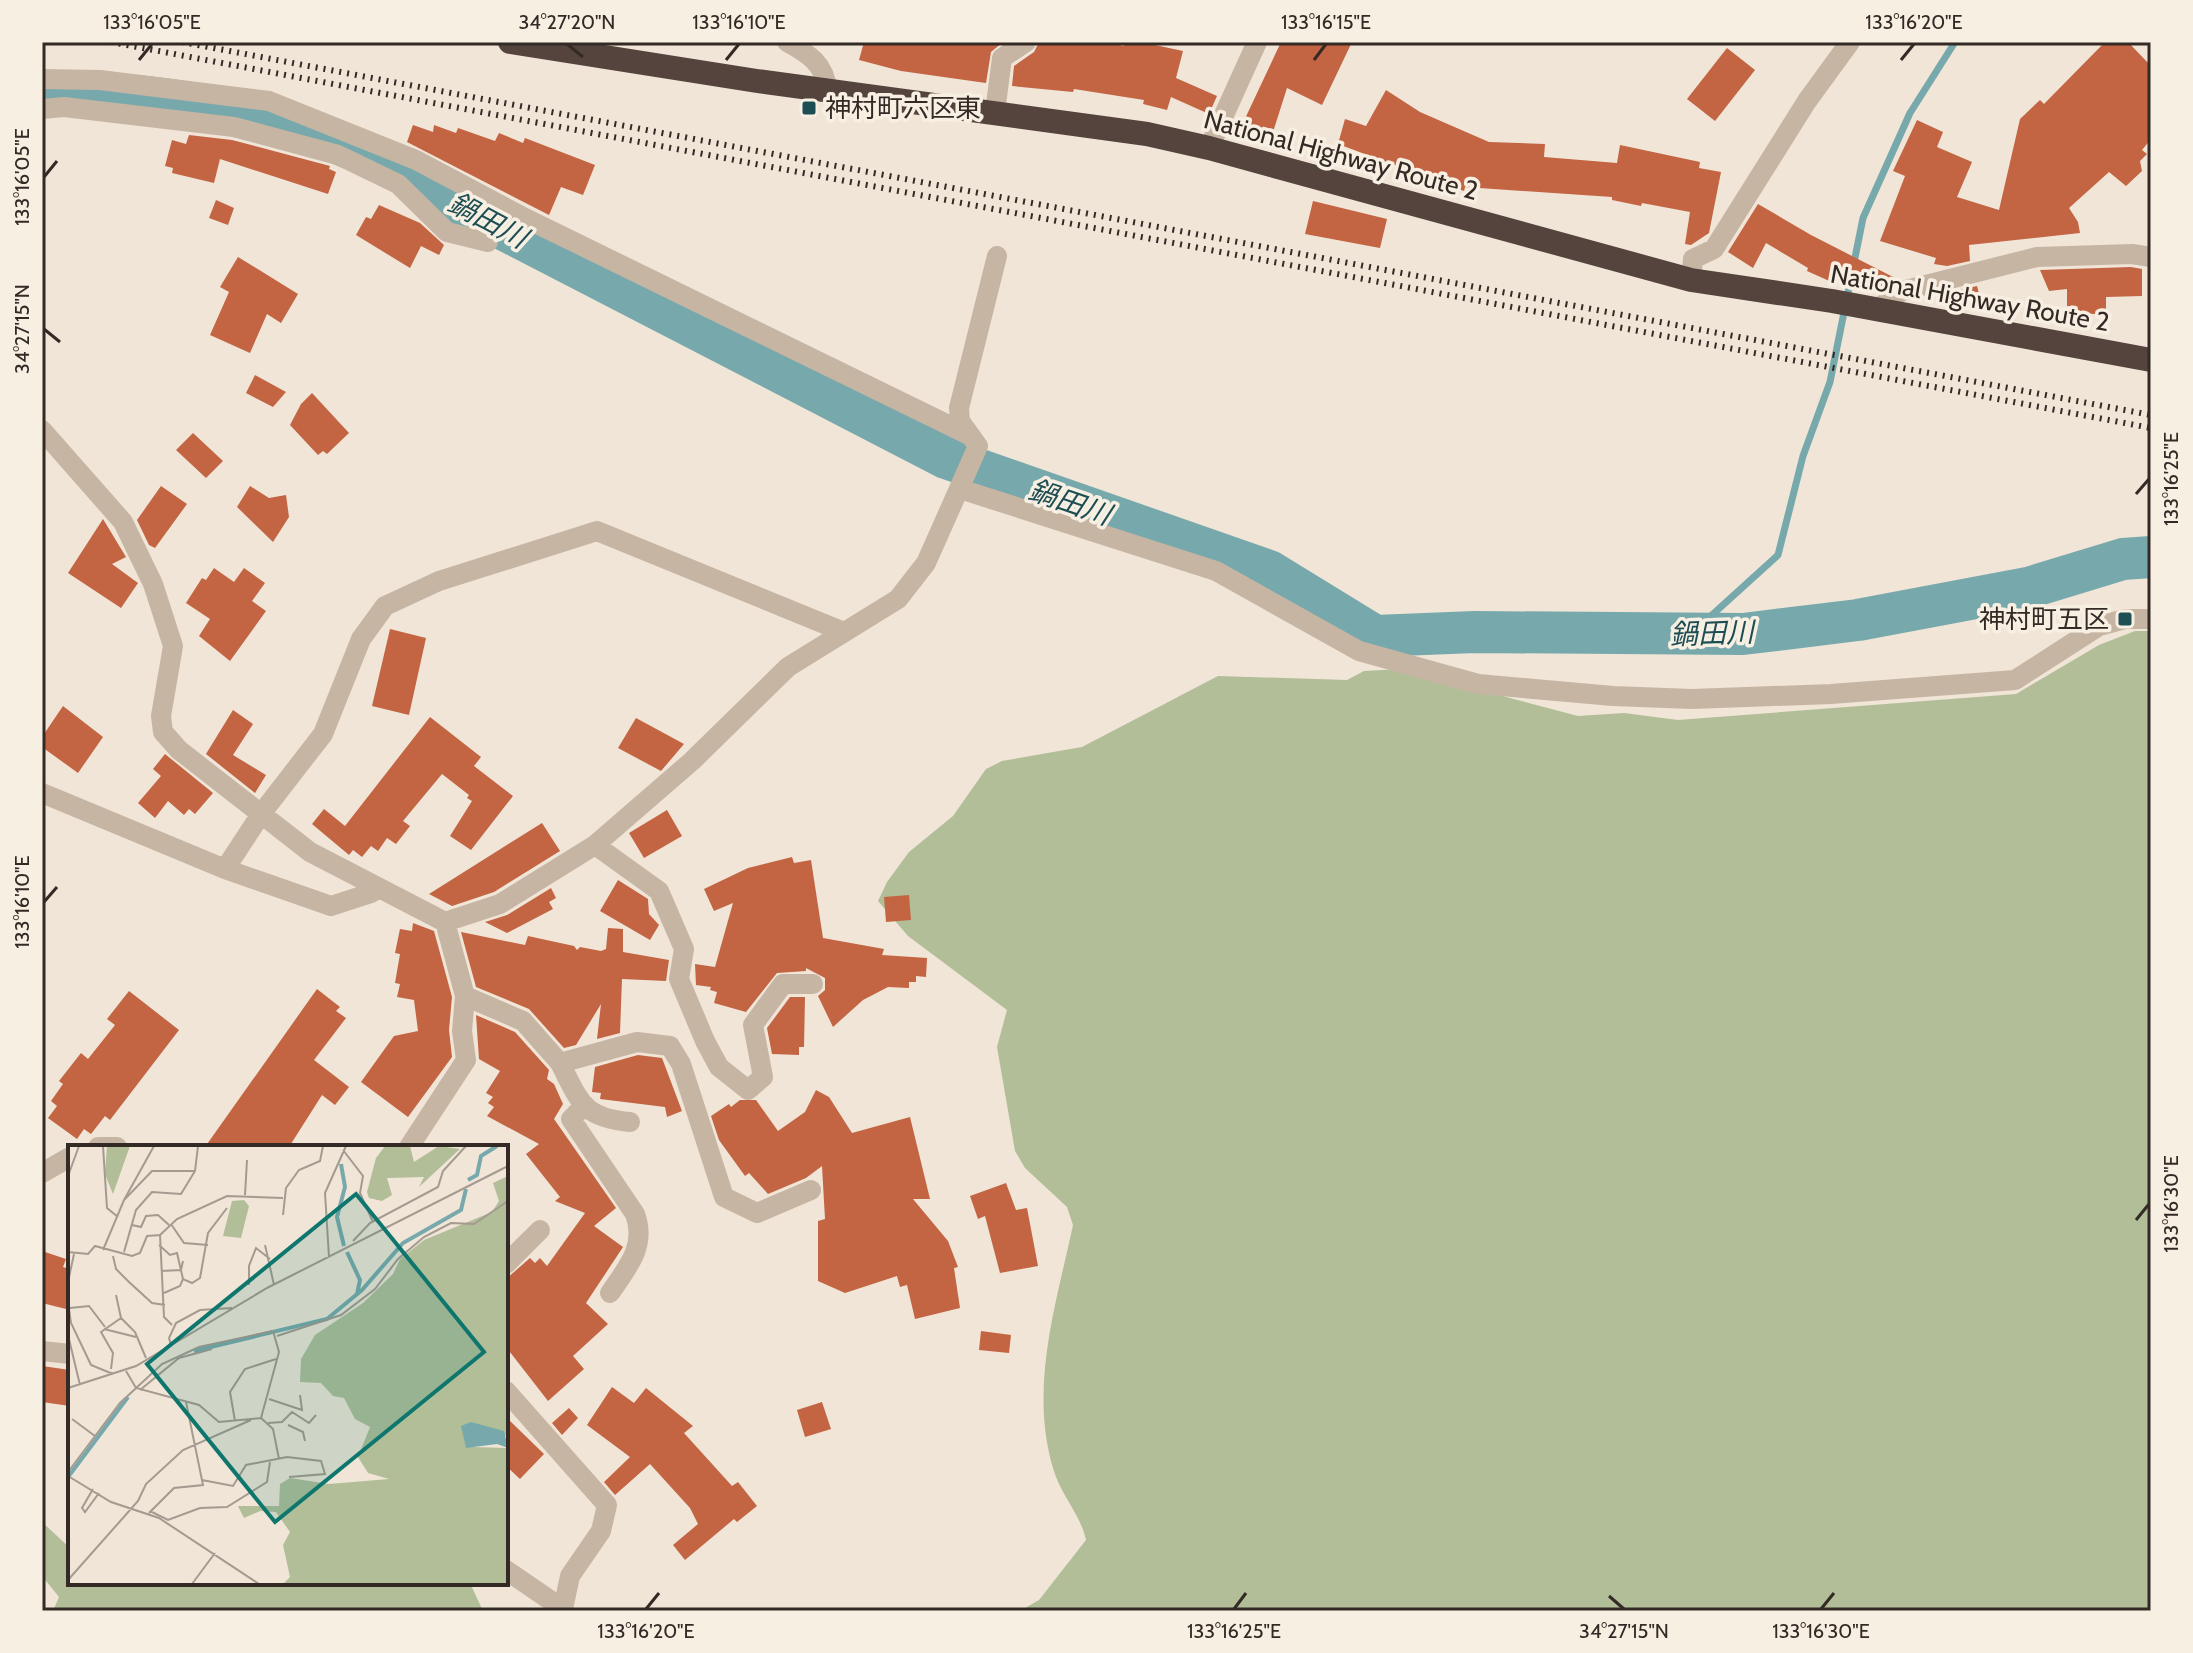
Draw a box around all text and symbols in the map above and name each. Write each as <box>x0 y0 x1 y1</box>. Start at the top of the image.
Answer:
text: 133°16'05"E <box>103 10 201 34</box>
text: 34°27'20"N <box>519 10 615 34</box>
text: 133°16'10"E <box>692 10 786 34</box>
text: 133°16'15"E <box>1281 10 1371 34</box>
text: 133°16'20"E <box>1865 10 1963 34</box>
place label: 神村町六区東 <box>825 92 981 124</box>
marker: 神村町六区東 <box>800 99 818 117</box>
street label: National Highway Route 2 <box>1200 103 1482 207</box>
text: 133°16'05"E <box>10 128 34 226</box>
water label: 鍋田川 <box>443 185 536 256</box>
street label: National Highway Route 2 <box>1828 258 2112 338</box>
text: 34°27'15"N <box>10 284 34 374</box>
text: 133°16'25"E <box>2159 432 2183 526</box>
water label: 鍋田川 <box>1025 472 1118 533</box>
place label: 神村町五区 <box>1979 603 2109 635</box>
marker: 神村町五区 <box>2116 610 2134 628</box>
water label: 鍋田川 <box>1669 614 1758 651</box>
text: 133°16'10"E <box>10 855 34 949</box>
inset map <box>68 1145 508 1585</box>
text: 133°16'30"E <box>2159 1155 2183 1253</box>
text: 133°16'20"E <box>597 1619 695 1643</box>
text: 133°16'25"E <box>1187 1619 1281 1643</box>
text: 34°27'15"N <box>1579 1619 1669 1643</box>
text: 133°16'30"E <box>1772 1619 1870 1643</box>

